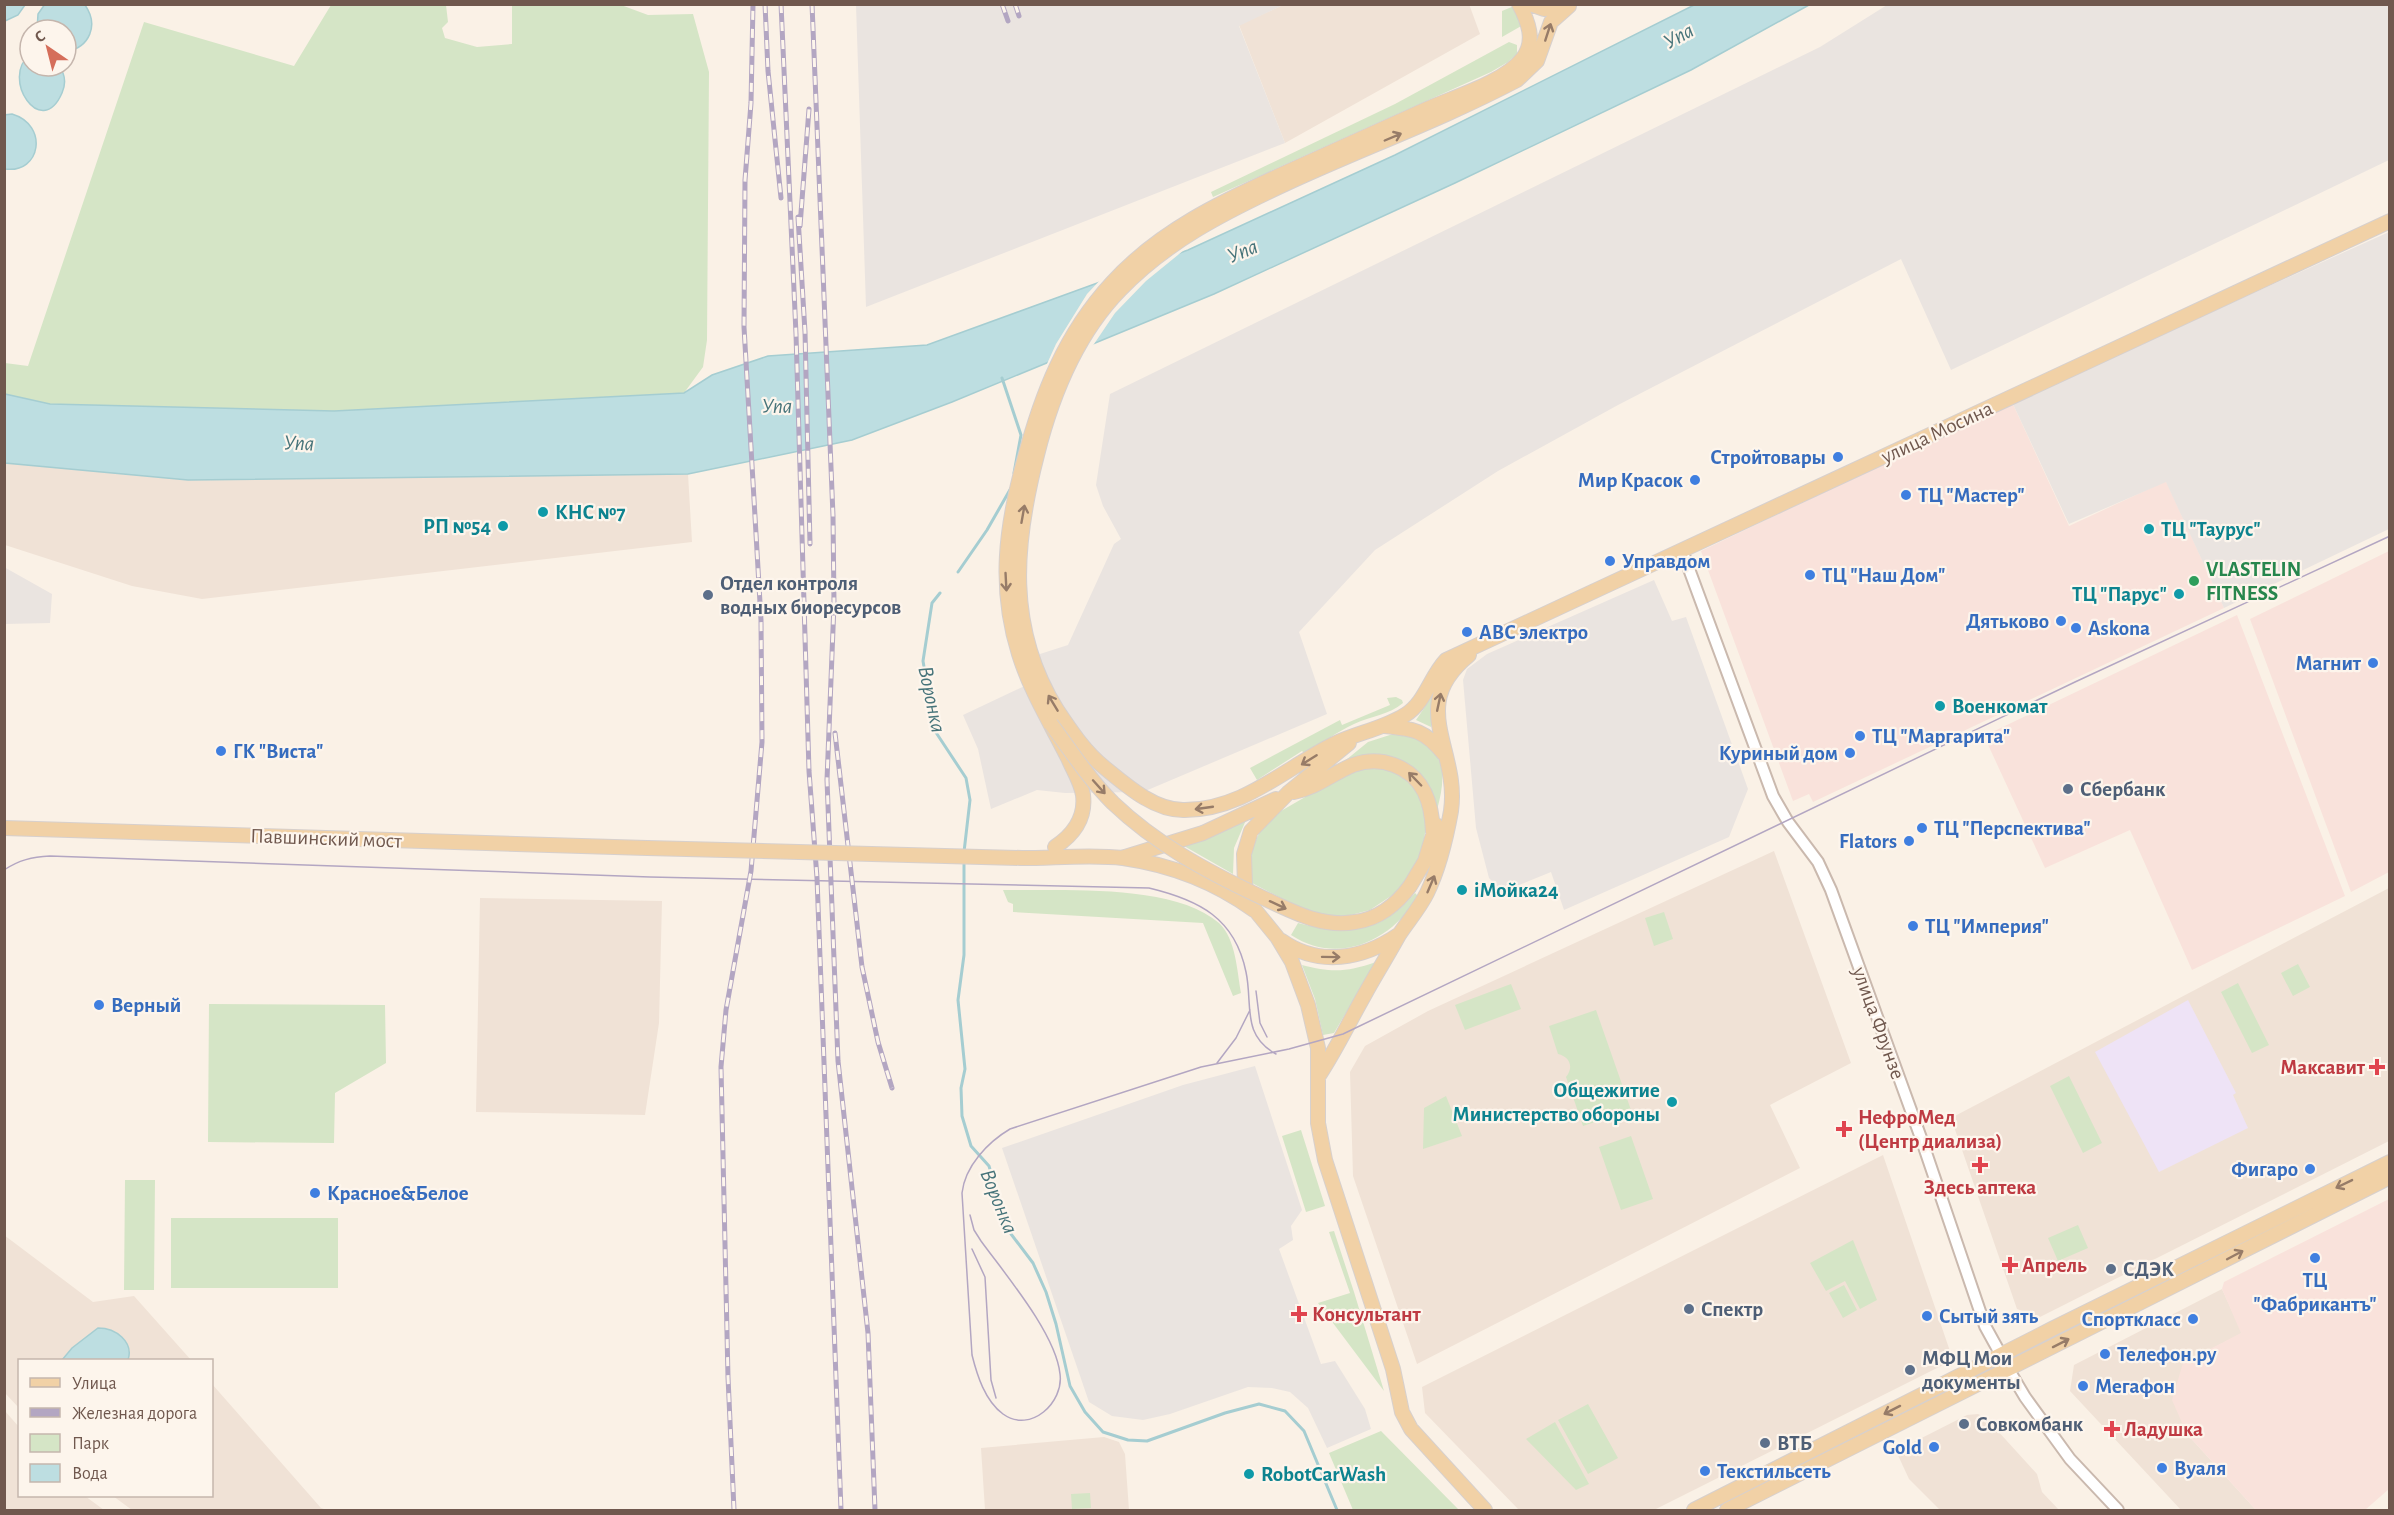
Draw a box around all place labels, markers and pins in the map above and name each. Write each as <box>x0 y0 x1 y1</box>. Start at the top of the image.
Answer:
place label: Стройтовары <box>1710 447 1826 468</box>
marker: Стройтовары <box>1831 450 1845 464</box>
place label: Мир Красок <box>1578 470 1684 491</box>
marker: Мир Красок <box>1688 473 1702 487</box>
place label: ТЦ "Мастер" <box>1918 485 2025 506</box>
marker: ТЦ "Мастер" <box>1899 488 1913 502</box>
place label: КНС №7 <box>555 502 626 523</box>
marker: КНС №7 <box>536 505 550 519</box>
place label: РП №54 <box>423 516 491 537</box>
marker: РП №54 <box>496 519 510 533</box>
place label: ТЦ "Таурус" <box>2161 519 2261 540</box>
marker: ТЦ "Таурус" <box>2142 522 2156 536</box>
place label: Управдом <box>1622 551 1711 572</box>
marker: Управдом <box>1603 554 1617 568</box>
place label: VLASTELIN FITNESS <box>2206 559 2301 604</box>
place label: ТЦ "Наш Дом" <box>1822 565 1945 586</box>
marker: ТЦ "Наш Дом" <box>1803 568 1817 582</box>
place label: Отдел контроля водных биоресурсов <box>720 573 901 618</box>
marker: VLASTELIN FITNESS <box>2187 574 2201 588</box>
place label: ТЦ "Парус" <box>2072 584 2167 605</box>
marker: ТЦ "Парус" <box>2172 587 2186 601</box>
marker: Отдел контроля водных биоресурсов <box>701 588 715 602</box>
place label: Дятьково <box>1966 611 2049 632</box>
marker: Дятьково <box>2054 614 2068 628</box>
place label: Askona <box>2088 618 2150 639</box>
marker: Askona <box>2069 621 2083 635</box>
place label: АВС электро <box>1479 622 1588 643</box>
marker: АВС электро <box>1460 625 1474 639</box>
place label: Магнит <box>2295 653 2362 674</box>
marker: Магнит <box>2366 656 2380 670</box>
place label: Военкомат <box>1952 696 2048 717</box>
marker: Военкомат <box>1933 699 1947 713</box>
place label: ТЦ "Маргарита" <box>1872 726 2010 747</box>
marker: ТЦ "Маргарита" <box>1853 729 1867 743</box>
place label: ГК "Виста" <box>233 741 323 762</box>
place label: Куриный дом <box>1719 743 1838 764</box>
marker: ГК "Виста" <box>214 744 228 758</box>
marker: Куриный дом <box>1843 746 1857 760</box>
place label: Сбербанк <box>2080 779 2166 800</box>
marker: Сбербанк <box>2061 782 2075 796</box>
place label: ТЦ "Перспектива" <box>1934 818 2091 839</box>
marker: ТЦ "Перспектива" <box>1915 821 1929 835</box>
place label: Flators <box>1839 831 1897 852</box>
marker: Flators <box>1902 834 1916 848</box>
place label: iМойка24 <box>1474 880 1558 901</box>
marker: iМойка24 <box>1455 883 1469 897</box>
place label: ТЦ "Империя" <box>1925 916 2049 937</box>
marker: ТЦ "Империя" <box>1906 919 1920 933</box>
place label: Верный <box>111 995 181 1016</box>
marker: Верный <box>92 998 106 1012</box>
place label: Максавит <box>2280 1057 2366 1078</box>
marker: Максавит <box>2370 1060 2384 1074</box>
place label: Общежитие Министерство обороны <box>1453 1080 1660 1125</box>
marker: Общежитие Министерство обороны <box>1665 1095 1679 1109</box>
place label: НефроМед (Центр диализа) <box>1858 1107 2002 1152</box>
marker: НефроМед (Центр диализа) <box>1835 1120 1853 1138</box>
marker: Здесь аптека <box>1973 1158 1987 1172</box>
place label: Фигаро <box>2231 1159 2298 1180</box>
marker: Фигаро <box>2303 1162 2317 1176</box>
place label: Здесь аптека <box>1924 1177 2036 1198</box>
place label: Красное&Белое <box>327 1183 469 1204</box>
marker: Красное&Белое <box>308 1186 322 1200</box>
marker: ТЦ "Фабрикантъ" <box>2308 1251 2322 1265</box>
place label: Апрель <box>2022 1255 2087 1276</box>
marker: Апрель <box>2003 1258 2017 1272</box>
place label: СДЭК <box>2123 1259 2174 1280</box>
marker: СДЭК <box>2104 1262 2118 1276</box>
place label: ТЦ "Фабрикантъ" <box>2253 1270 2377 1315</box>
place label: Спектр <box>1701 1299 1763 1320</box>
marker: Спектр <box>1682 1302 1696 1316</box>
place label: Консультант <box>1312 1304 1421 1325</box>
marker: Консультант <box>1290 1305 1308 1323</box>
place label: Сытый зять <box>1939 1306 2039 1327</box>
marker: Сытый зять <box>1920 1309 1934 1323</box>
place label: Спорткласс <box>2081 1309 2181 1330</box>
marker: Спорткласс <box>2186 1312 2200 1326</box>
place label: Телефон.ру <box>2117 1344 2217 1365</box>
marker: Телефон.ру <box>2098 1347 2112 1361</box>
place label: МФЦ Мои документы <box>1922 1348 2021 1393</box>
marker: МФЦ Мои документы <box>1903 1363 1917 1377</box>
place label: Мегафон <box>2095 1376 2175 1397</box>
marker: Мегафон <box>2076 1379 2090 1393</box>
place label: Совкомбанк <box>1976 1414 2084 1435</box>
marker: Совкомбанк <box>1957 1417 1971 1431</box>
place label: Ладушка <box>2124 1419 2203 1440</box>
marker: Ладушка <box>2105 1422 2119 1436</box>
place label: ВТБ <box>1777 1433 1812 1454</box>
marker: ВТБ <box>1758 1436 1772 1450</box>
place label: Gold <box>1883 1437 1922 1458</box>
marker: Gold <box>1927 1440 1941 1454</box>
place label: Вуаля <box>2174 1458 2226 1479</box>
place label: Текстильсеть <box>1717 1461 1831 1482</box>
marker: Вуаля <box>2155 1461 2169 1475</box>
place label: RobotCarWash <box>1261 1464 1386 1485</box>
marker: Текстильсеть <box>1698 1464 1712 1478</box>
marker: RobotCarWash <box>1242 1467 1256 1481</box>

